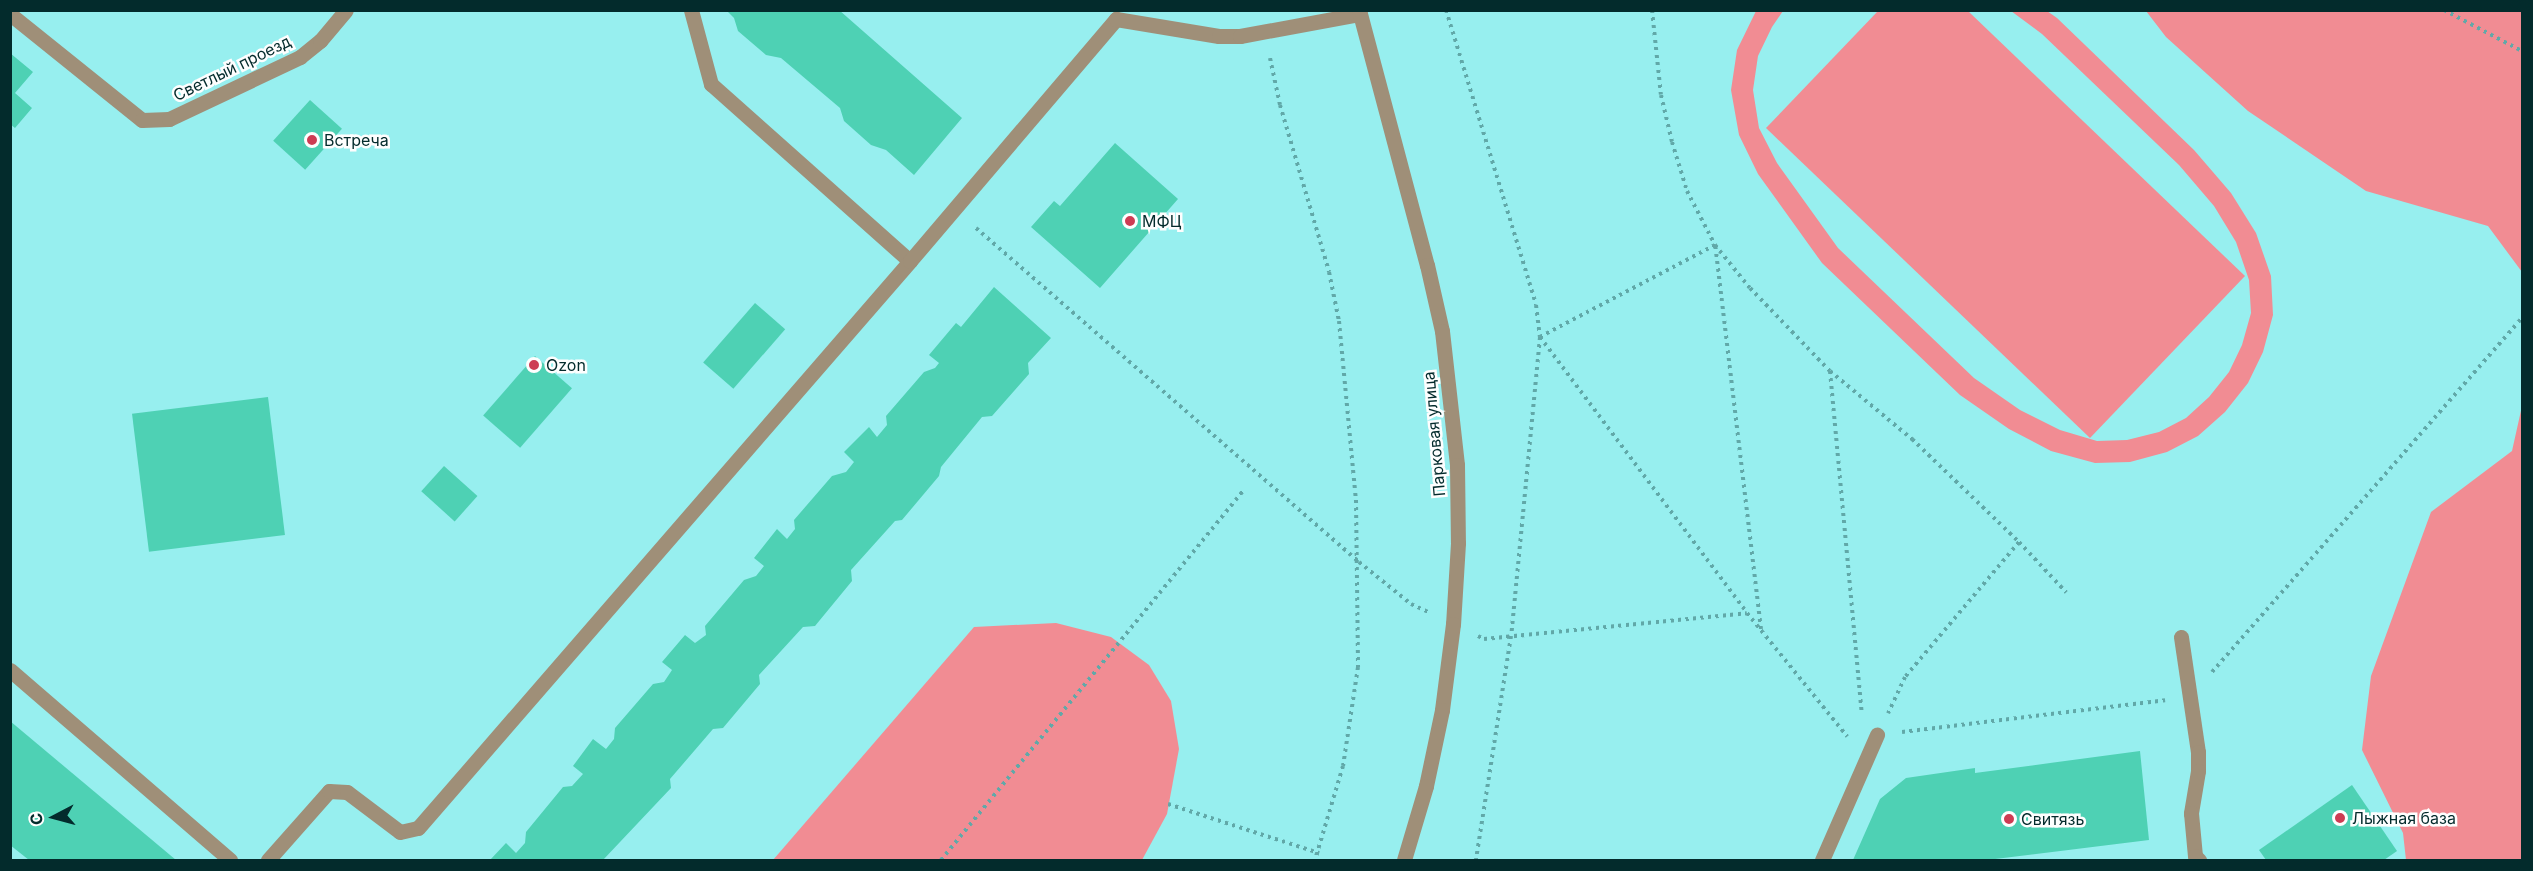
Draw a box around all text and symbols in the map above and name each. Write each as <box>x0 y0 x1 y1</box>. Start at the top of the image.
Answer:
street label: Светлый проезд <box>170 31 294 105</box>
place label: Встреча <box>324 130 389 150</box>
marker: Встреча <box>305 133 319 147</box>
place label: МФЦ <box>1142 211 1181 231</box>
marker: МФЦ <box>1123 214 1137 228</box>
place label: Ozon <box>546 355 586 375</box>
marker: Ozon <box>527 358 541 372</box>
street label: Парковая улица <box>1419 371 1449 497</box>
north arrow <box>24 787 84 847</box>
place label: Лыжная база <box>2352 808 2456 828</box>
place label: Свитязь <box>2021 809 2084 829</box>
marker: Лыжная база <box>2333 811 2347 825</box>
text: С <box>26 812 47 826</box>
marker: Свитязь <box>2002 812 2016 826</box>

